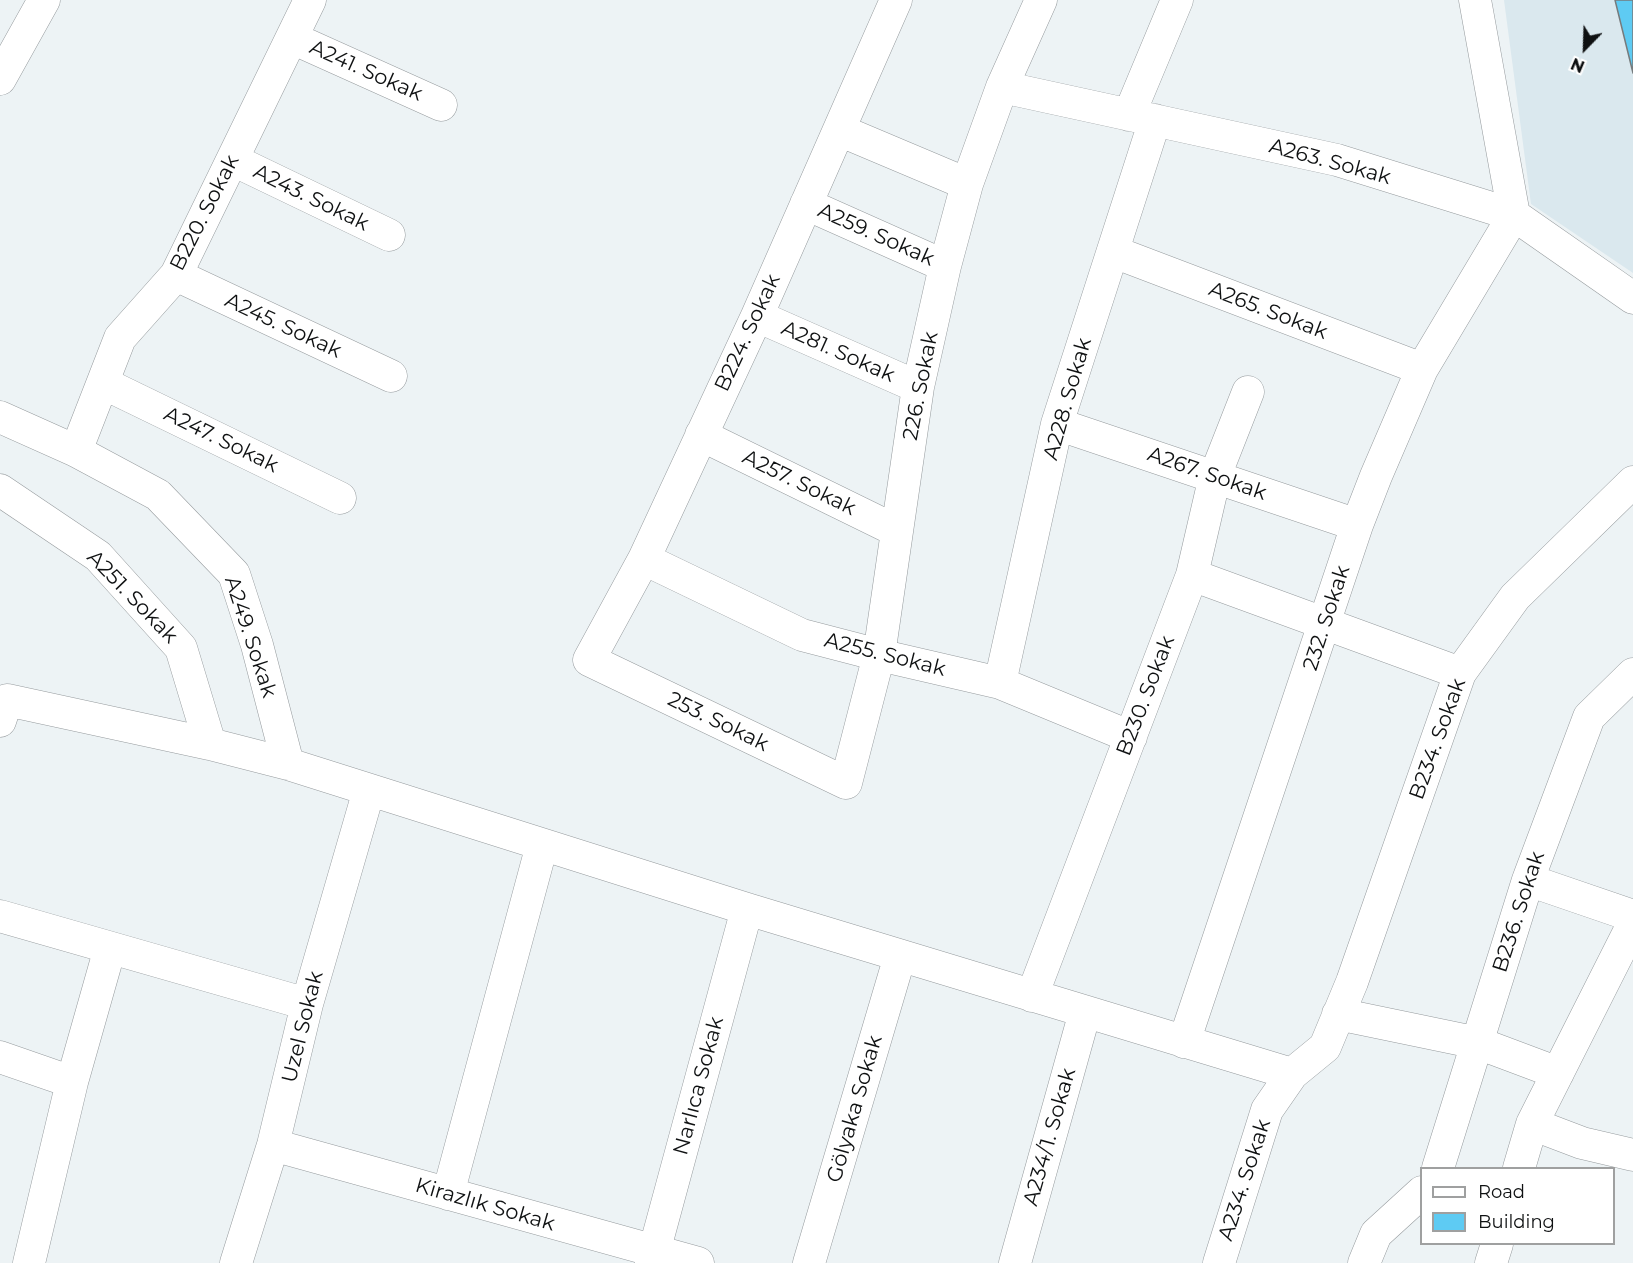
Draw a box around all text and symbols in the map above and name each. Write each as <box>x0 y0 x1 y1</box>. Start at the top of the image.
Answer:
north arrow <box>1555 18 1615 78</box>
street label: A241. Sokak <box>306 35 426 107</box>
text: N <box>1568 54 1587 76</box>
street label: A263. Sokak <box>1266 134 1394 190</box>
street label: B220. Sokak <box>165 151 245 275</box>
street label: A243. Sokak <box>249 159 373 237</box>
street label: A259. Sokak <box>814 198 938 272</box>
street label: B224. Sokak <box>710 270 786 396</box>
street label: A265. Sokak <box>1205 277 1331 345</box>
street label: A245. Sokak <box>221 288 345 364</box>
street label: A281. Sokak <box>777 316 899 388</box>
street label: 226. Sokak <box>898 330 944 442</box>
street label: A228. Sokak <box>1039 335 1097 463</box>
street label: A247. Sokak <box>160 402 282 478</box>
street label: A267. Sokak <box>1144 442 1270 506</box>
street label: A257. Sokak <box>738 445 860 521</box>
street label: A251. Sokak <box>81 545 183 649</box>
street label: 232. Sokak <box>1298 562 1356 674</box>
street label: A249. Sokak <box>219 573 281 701</box>
street label: A255. Sokak <box>822 628 948 682</box>
street label: B230. Sokak <box>1112 632 1180 760</box>
street label: B234. Sokak <box>1404 675 1472 803</box>
street label: 253. Sokak <box>664 687 772 757</box>
street label: B236. Sokak <box>1488 848 1550 976</box>
street label: Uzel Sokak <box>277 968 329 1086</box>
street label: Narlıca Sokak <box>668 1014 730 1158</box>
street label: Gölyaka Sokak <box>822 1033 888 1185</box>
street label: A234/1. Sokak <box>1018 1065 1082 1209</box>
street label: A234. Sokak <box>1213 1116 1277 1244</box>
legend <box>1420 1167 1615 1245</box>
street label: Kirazlık Sokak <box>412 1173 558 1237</box>
text: Road <box>1478 1181 1525 1203</box>
text: Building <box>1478 1211 1555 1233</box>

